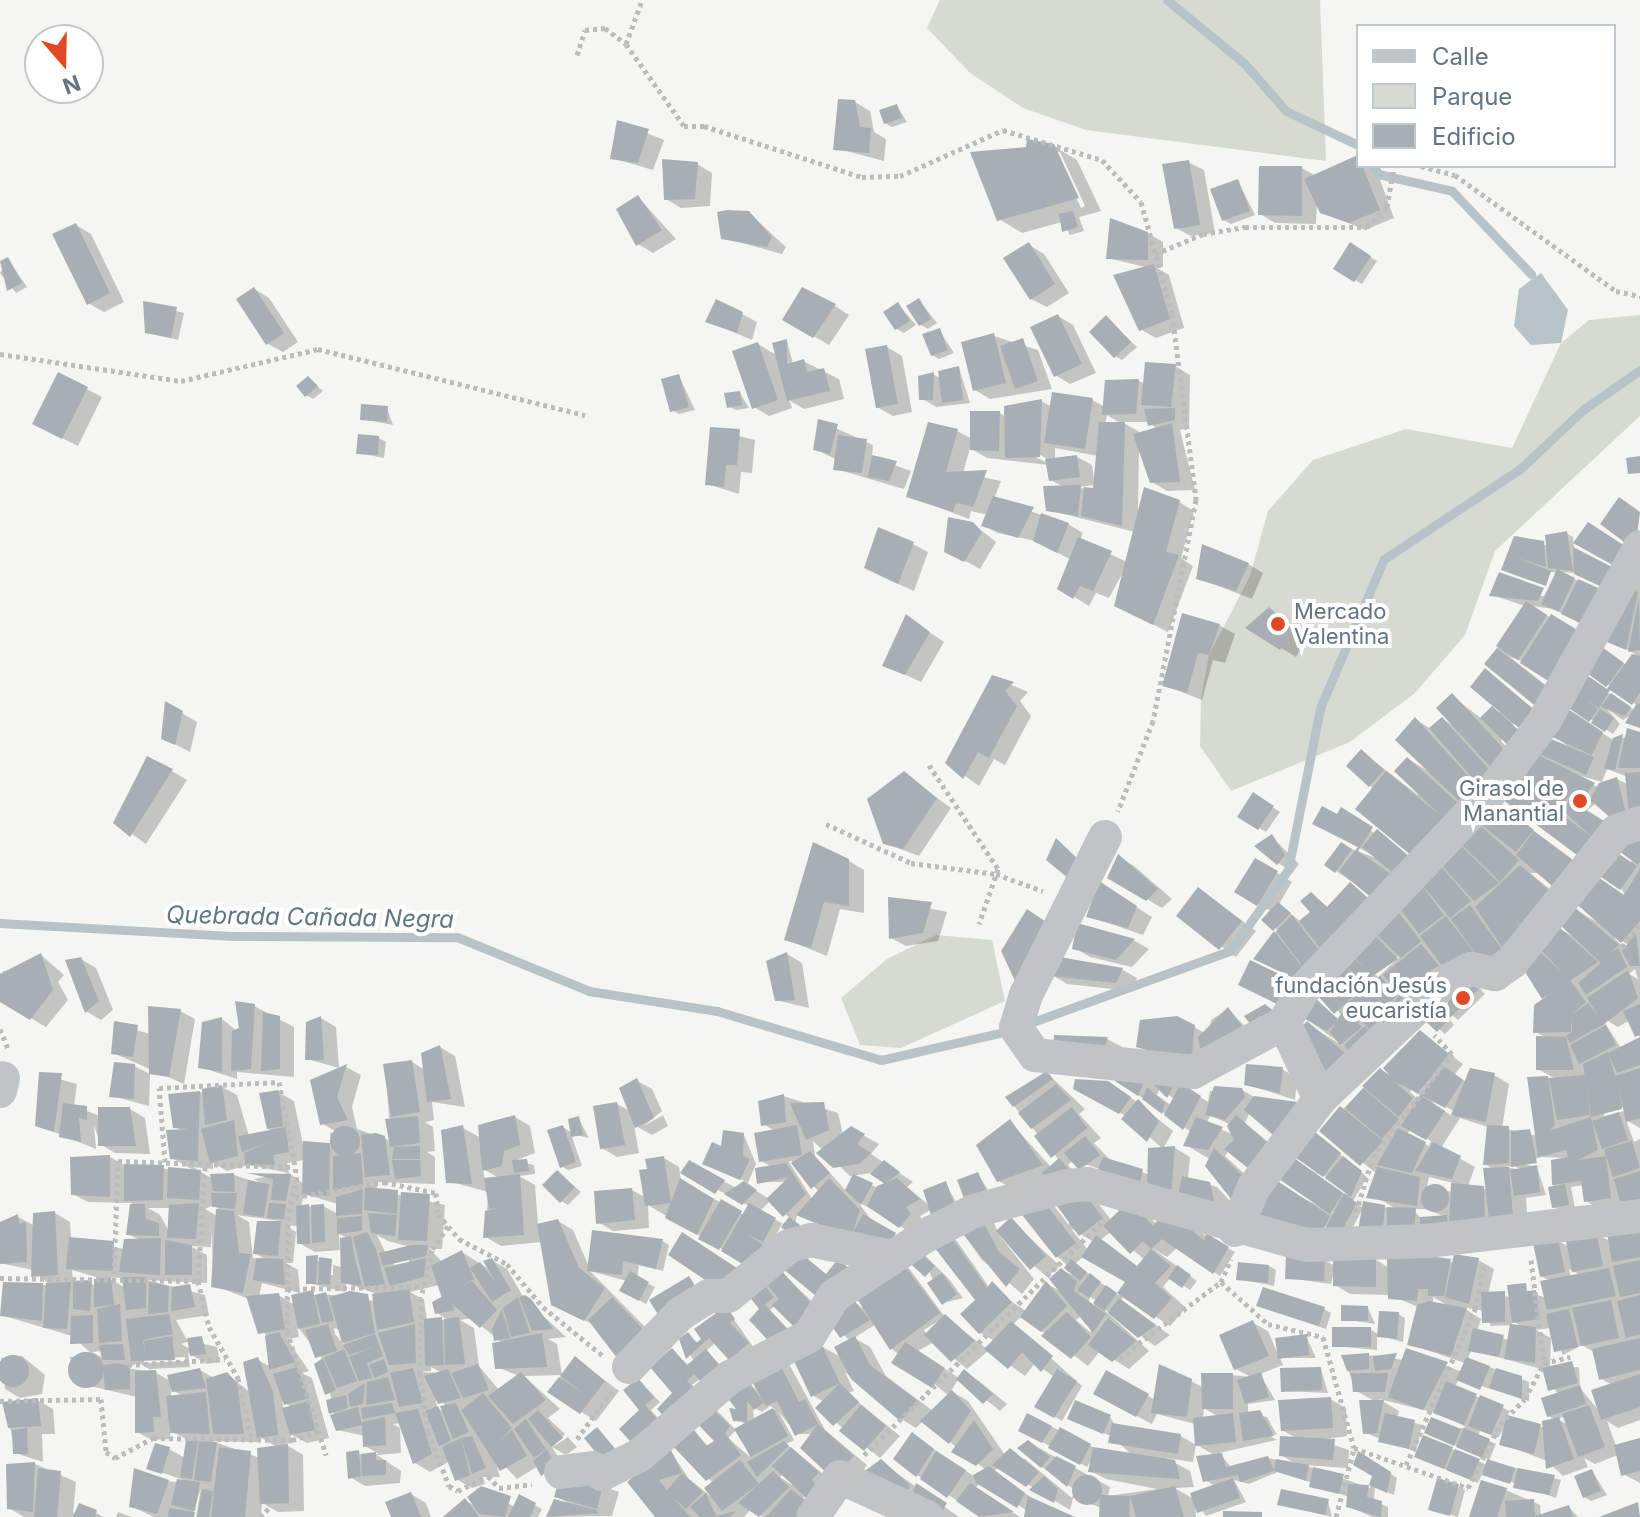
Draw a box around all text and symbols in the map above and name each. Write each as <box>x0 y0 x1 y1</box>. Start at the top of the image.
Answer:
north arrow <box>24 24 104 104</box>
legend <box>1356 24 1616 168</box>
text: Calle <box>1432 42 1489 71</box>
text: N <box>59 70 84 100</box>
text: Parque <box>1432 82 1512 111</box>
text: Edificio <box>1432 122 1516 151</box>
place label: Mercado Valentina <box>1294 598 1389 650</box>
marker: Mercado Valentina <box>1269 615 1287 633</box>
place label: Girasol de Manantial <box>1459 775 1564 826</box>
marker: Girasol de Manantial <box>1571 792 1589 810</box>
water label: Quebrada Cañada Negra <box>166 900 454 934</box>
place label: fundación Jesús eucaristía <box>1275 972 1447 1024</box>
marker: fundación Jesús eucaristía <box>1454 989 1472 1007</box>

